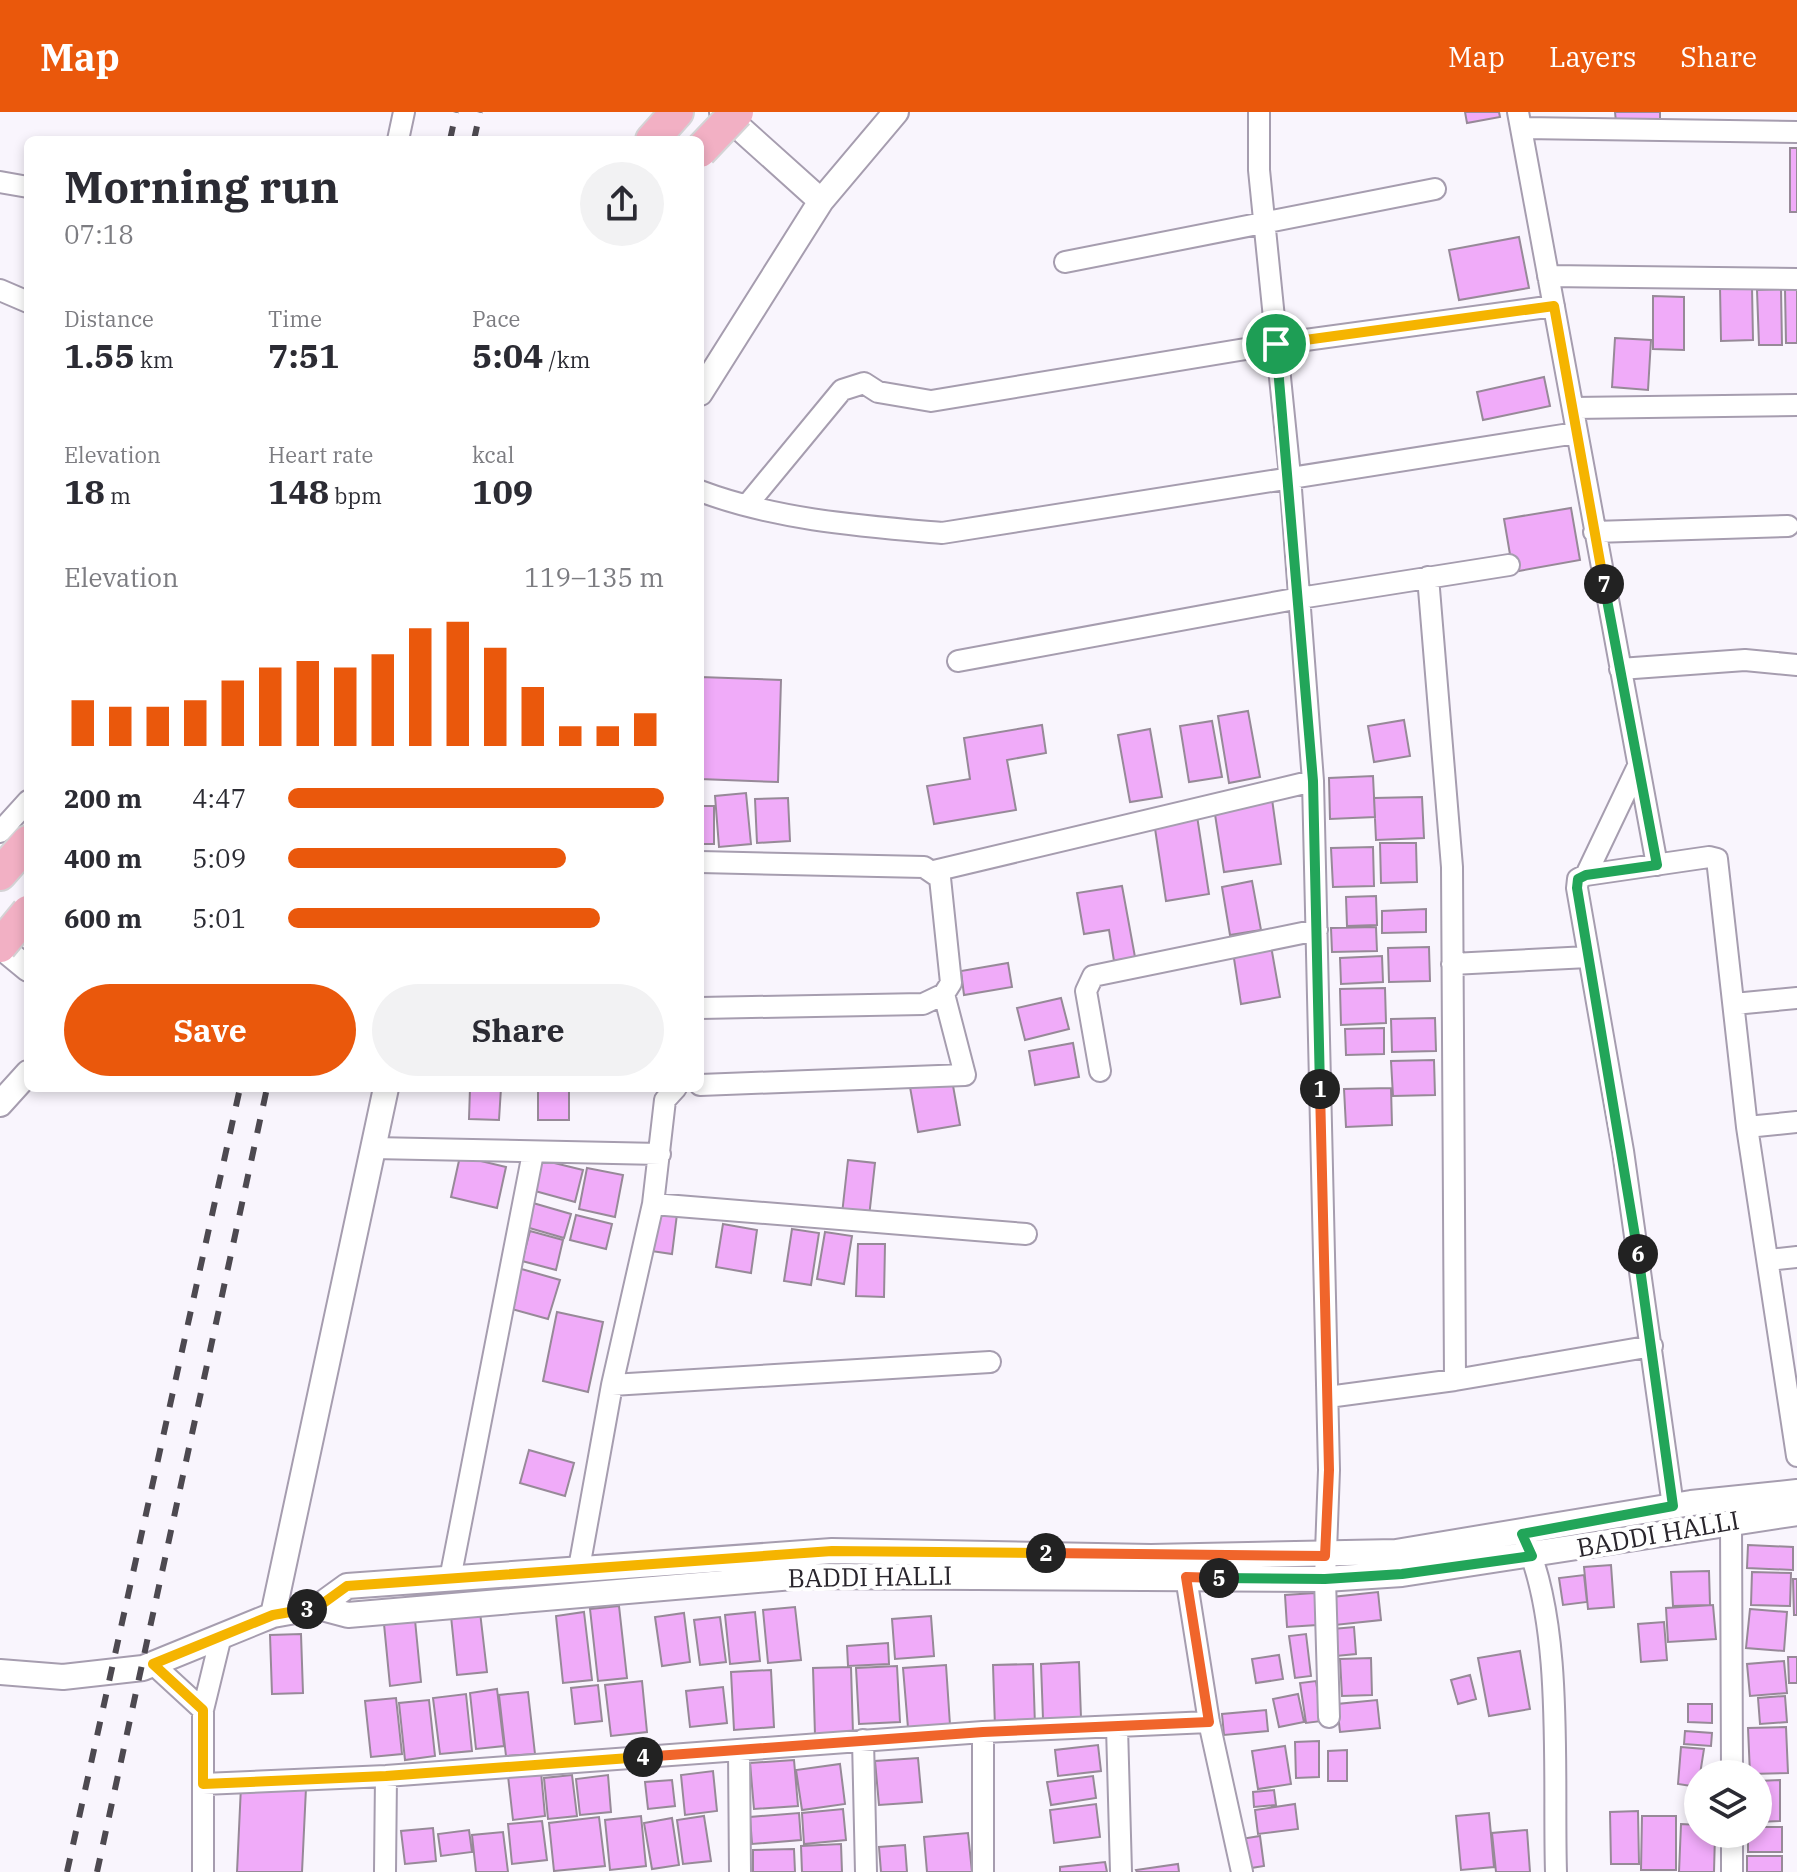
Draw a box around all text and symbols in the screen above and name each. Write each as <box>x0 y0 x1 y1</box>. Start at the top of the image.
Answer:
text: Map <box>40 32 120 81</box>
text: Map <box>1448 38 1505 75</box>
text: Layers <box>1549 38 1636 75</box>
text: Share <box>1680 38 1757 75</box>
text: Morning run <box>64 158 339 215</box>
button: share <box>580 162 664 246</box>
text: 07:18 <box>64 217 134 251</box>
text: Distance <box>64 304 154 333</box>
text: Time <box>268 304 322 333</box>
text: Pace <box>472 304 520 333</box>
pin <box>1242 310 1310 378</box>
icon: arrive <box>1254 322 1298 366</box>
text: 1.55 <box>64 333 135 377</box>
text: 7:51 <box>268 333 340 377</box>
text: 5:04 <box>472 333 544 377</box>
text: km <box>135 345 174 374</box>
text: /km <box>544 345 591 374</box>
text: Elevation <box>64 440 161 469</box>
text: Heart rate <box>268 440 373 469</box>
text: kcal <box>472 440 514 469</box>
text: 18 <box>64 469 105 513</box>
text: 148 <box>268 469 329 513</box>
text: 109 <box>472 469 533 513</box>
text: m <box>105 481 131 510</box>
text: bpm <box>329 481 382 510</box>
text: Elevation <box>64 560 179 594</box>
text: 119–135 m <box>524 560 664 594</box>
pin: 7 <box>1584 564 1624 604</box>
text: 7 <box>1597 569 1611 598</box>
text: 200 m <box>64 781 142 815</box>
text: 4:47 <box>192 781 246 815</box>
text: 400 m <box>64 841 142 875</box>
text: 5:09 <box>192 841 246 875</box>
text: 600 m <box>64 901 142 935</box>
text: 5:01 <box>192 901 246 935</box>
button: Save <box>64 984 356 1076</box>
button: Share <box>372 984 664 1076</box>
pin: 1 <box>1300 1069 1340 1109</box>
text: 1 <box>1313 1074 1327 1103</box>
pin: 6 <box>1618 1234 1658 1274</box>
text: 6 <box>1631 1239 1645 1268</box>
street label: BADDI HALLI <box>1574 1502 1742 1564</box>
pin: 2 <box>1026 1533 1066 1573</box>
text: 2 <box>1039 1538 1053 1567</box>
street label: BADDI HALLI <box>787 1558 953 1594</box>
pin: 5 <box>1199 1558 1239 1598</box>
text: 5 <box>1212 1563 1226 1592</box>
pin: 3 <box>287 1589 327 1629</box>
text: 3 <box>300 1594 314 1623</box>
pin: 4 <box>623 1737 663 1777</box>
text: 4 <box>636 1742 650 1771</box>
map controls <box>1684 1760 1772 1848</box>
button: layers <box>1684 1760 1772 1848</box>

